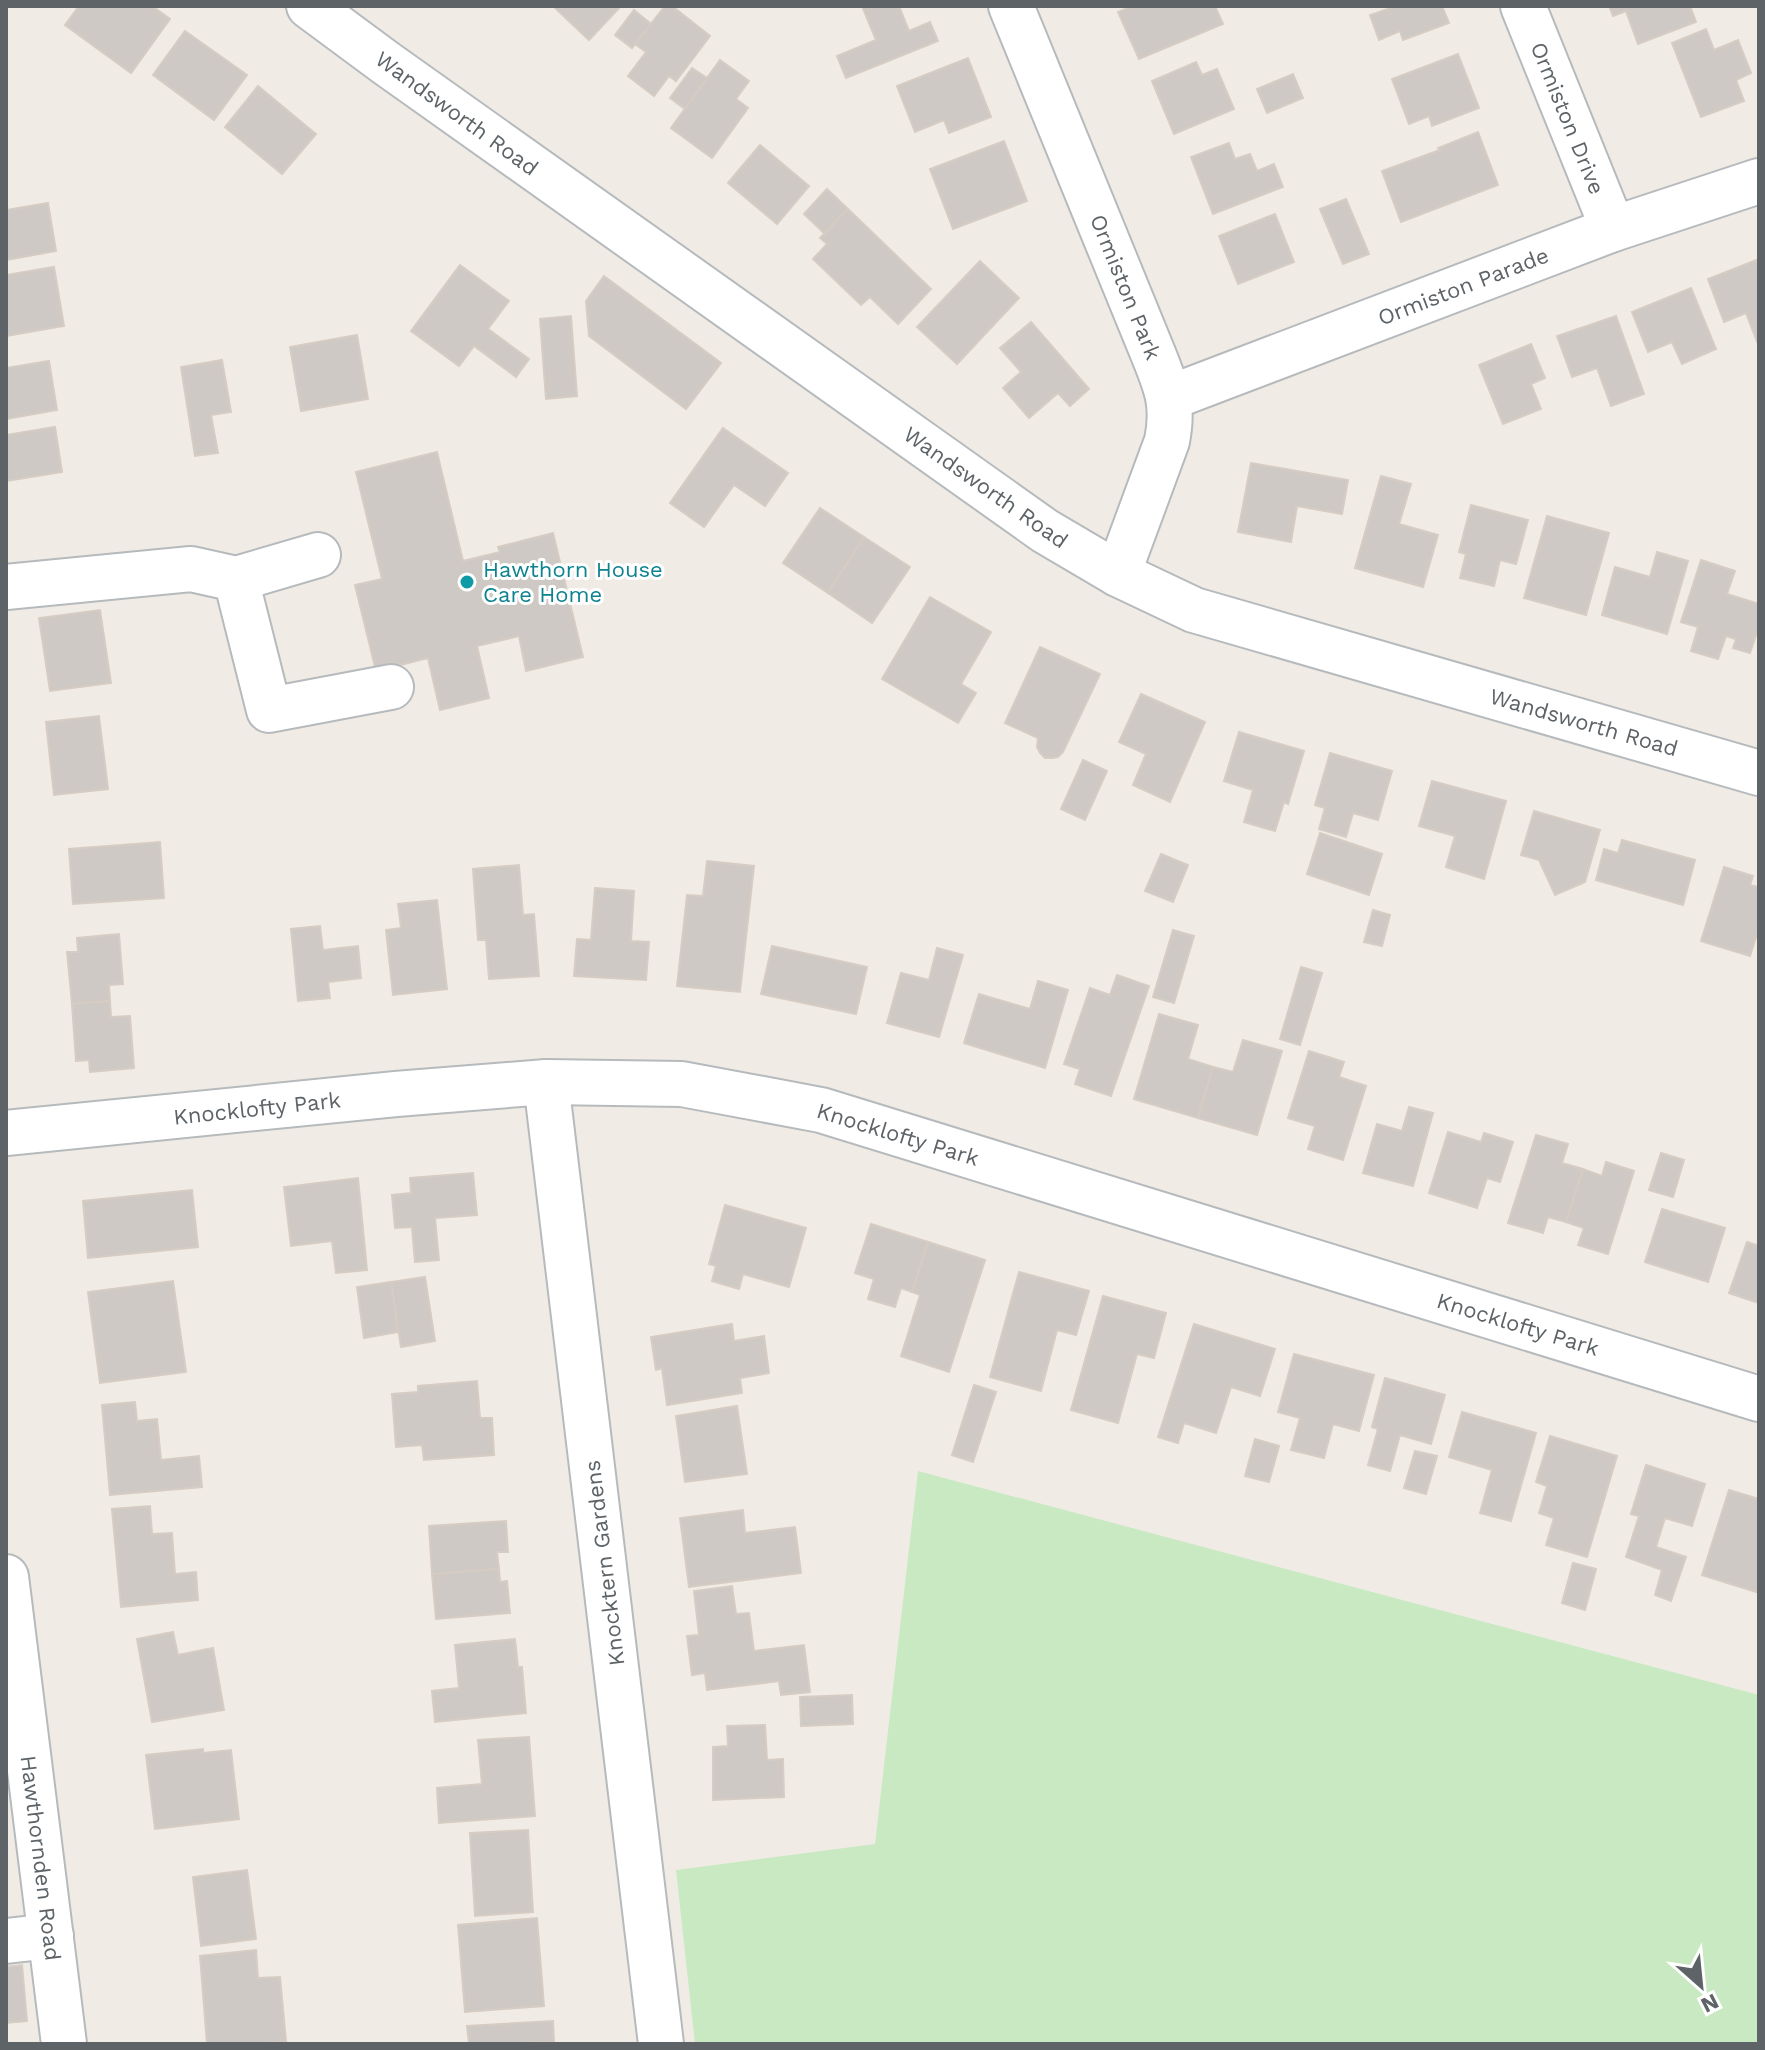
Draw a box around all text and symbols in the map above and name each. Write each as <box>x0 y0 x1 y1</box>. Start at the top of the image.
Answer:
street label: Ormiston Drive <box>1526 38 1609 198</box>
street label: Wandsworth Road <box>371 46 543 181</box>
street label: Ormiston Park <box>1085 211 1166 364</box>
street label: Ormiston Parade <box>1374 242 1552 331</box>
street label: Wandsworth Road <box>899 421 1073 553</box>
place label: Hawthorn House Care Home <box>483 557 663 607</box>
marker: Hawthorn House Care Home <box>458 573 476 591</box>
street label: Wandsworth Road <box>1487 684 1681 761</box>
street label: Knocklofty Park <box>172 1087 342 1130</box>
street label: Knocklofty Park <box>814 1098 982 1171</box>
street label: Knocklofty Park <box>1434 1288 1602 1361</box>
street label: Knocktern Gardens <box>579 1459 630 1667</box>
street label: Hawthornden Road <box>16 1754 65 1962</box>
north arrow <box>1661 1946 1741 2026</box>
text: N <box>1697 1989 1723 2018</box>

